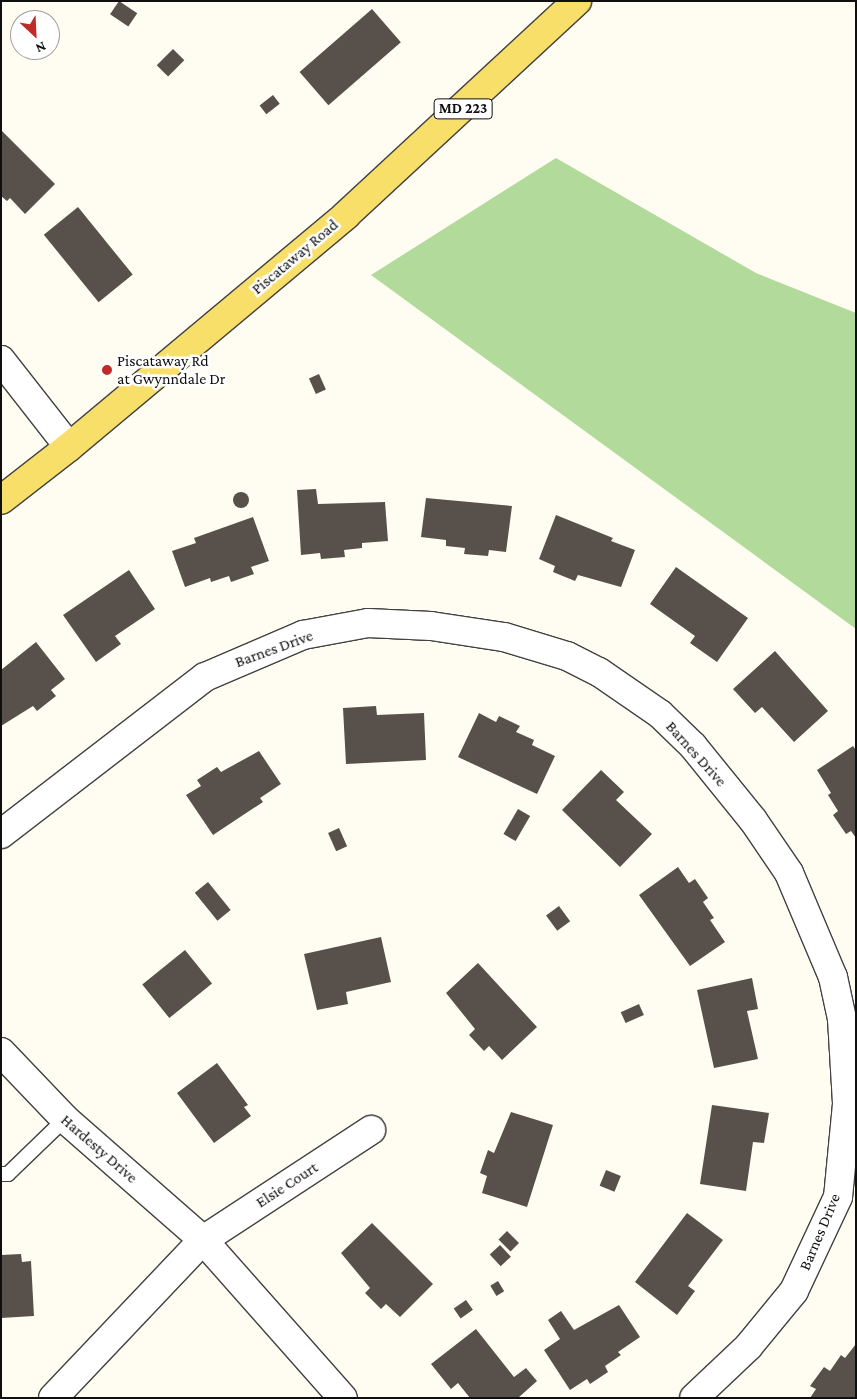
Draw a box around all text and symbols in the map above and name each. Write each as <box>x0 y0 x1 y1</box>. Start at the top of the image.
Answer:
north arrow <box>10 10 60 60</box>
text: N <box>33 38 49 57</box>
road number: MD 223 <box>433 96 493 122</box>
street label: Piscataway Road <box>248 215 342 299</box>
place label: Piscataway Rd at Gwynndale Dr <box>117 351 226 389</box>
marker: Piscataway Rd at Gwynndale Dr <box>101 364 113 376</box>
street label: Barnes Drive <box>232 626 316 672</box>
street label: Barnes Drive <box>662 717 730 791</box>
street label: Hardesty Drive <box>57 1110 141 1188</box>
street label: Elsie Court <box>252 1158 322 1212</box>
street label: Barnes Drive <box>795 1191 845 1273</box>

